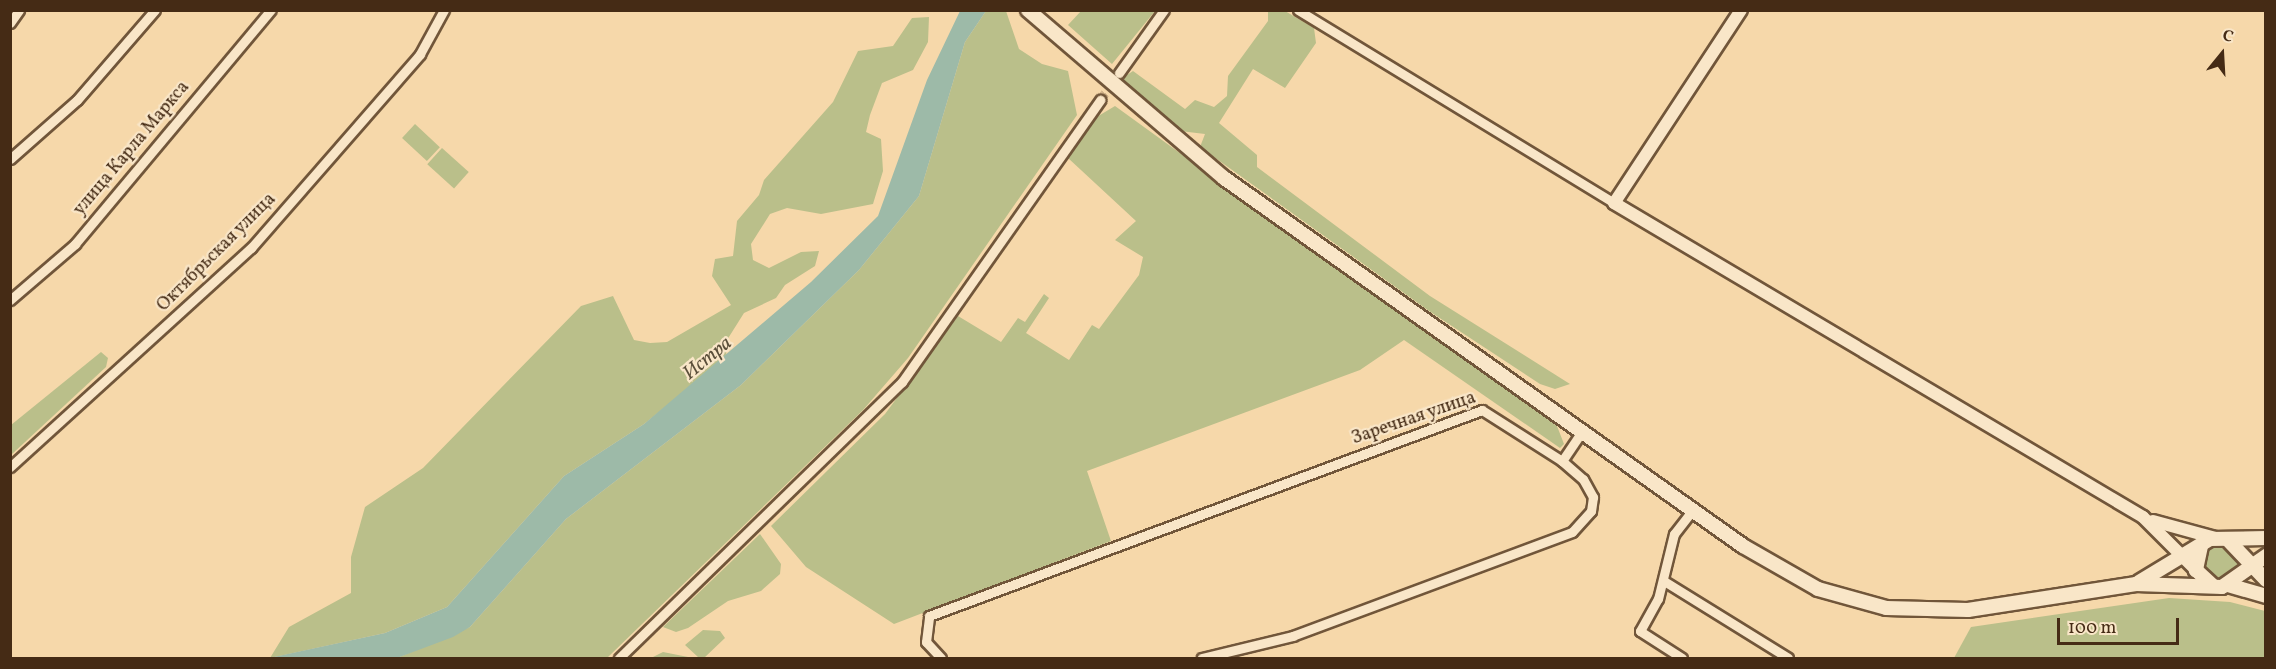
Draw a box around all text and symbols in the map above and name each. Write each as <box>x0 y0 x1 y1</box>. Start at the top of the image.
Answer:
north arrow <box>2192 24 2252 84</box>
text: С <box>2219 25 2236 49</box>
street label: улица Карла Маркса <box>69 77 195 221</box>
street label: Октябрьская улица <box>153 189 281 317</box>
water label: Истра <box>679 332 737 386</box>
street label: Заречная улица <box>1349 388 1479 450</box>
scale bar <box>2060 606 2182 644</box>
text: 100 m <box>2068 616 2117 641</box>

